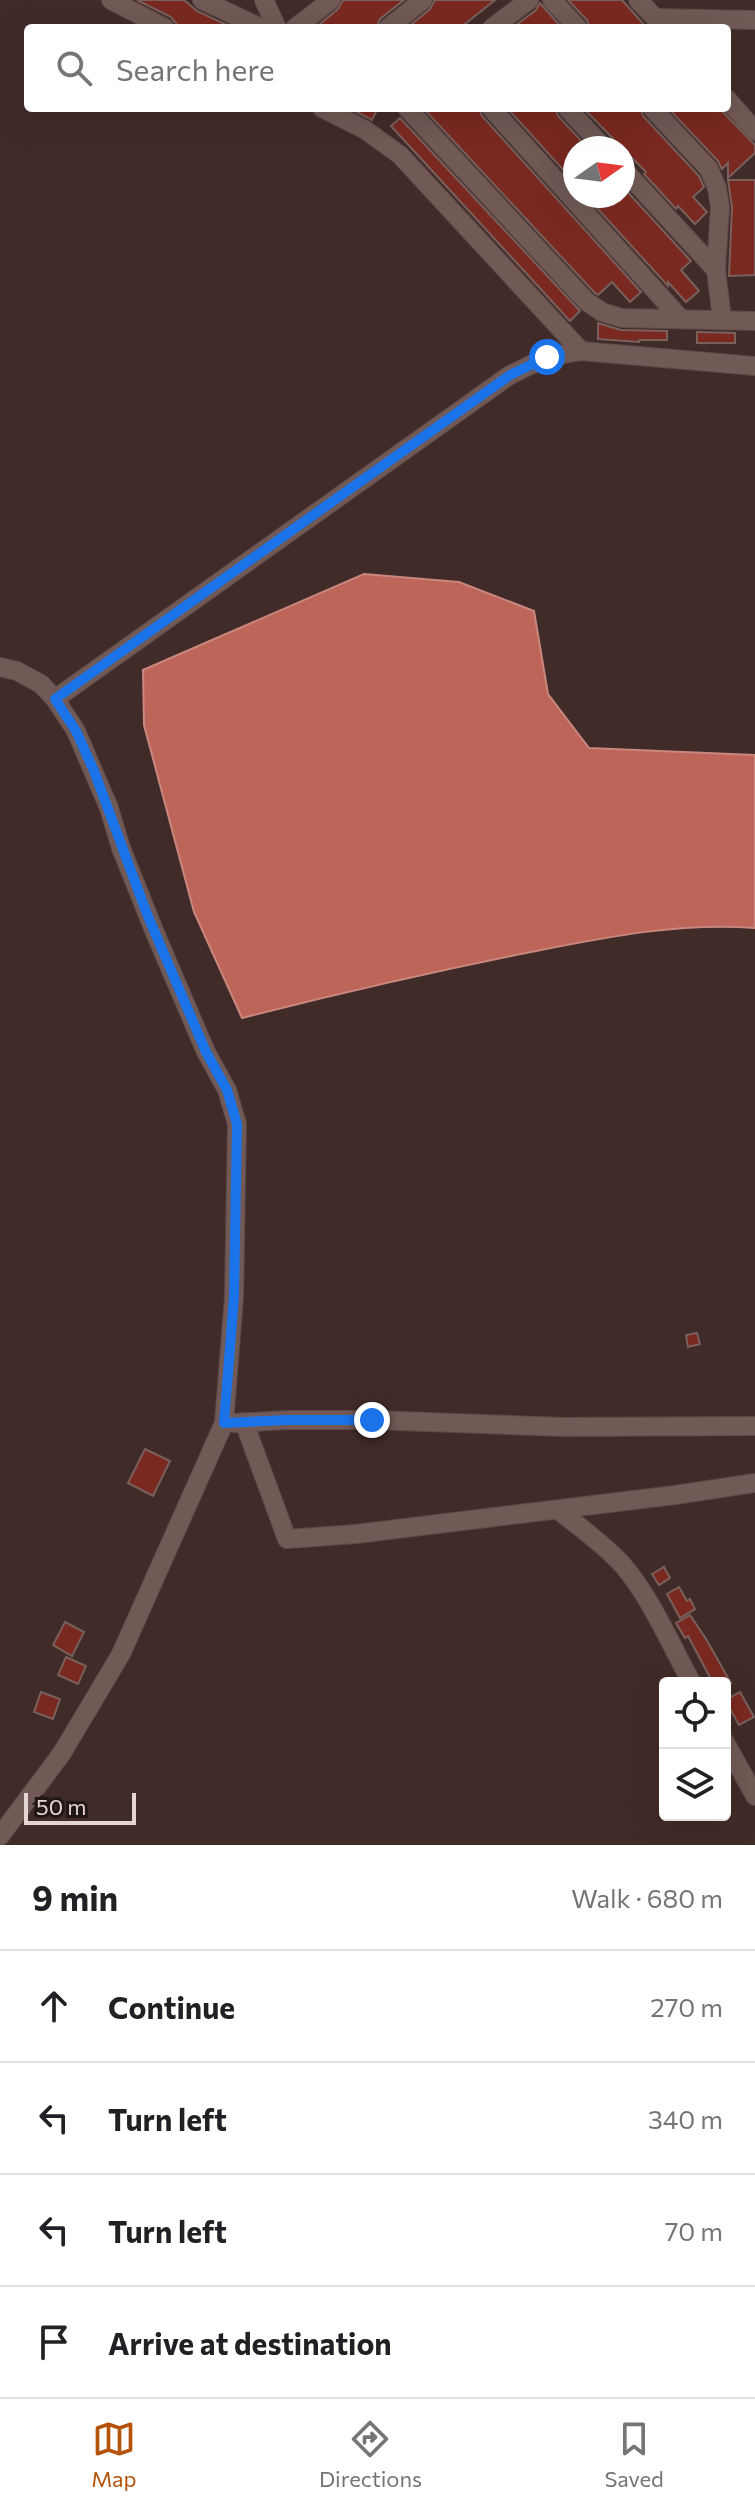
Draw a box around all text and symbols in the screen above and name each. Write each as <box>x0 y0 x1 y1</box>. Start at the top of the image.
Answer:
search box <box>24 24 731 112</box>
icon: search <box>52 46 96 90</box>
text: Search here <box>116 50 275 87</box>
north arrow <box>563 136 635 208</box>
route start <box>529 339 565 375</box>
route end <box>354 1402 390 1438</box>
map controls <box>659 1677 731 1821</box>
button: locate <box>659 1677 731 1749</box>
button: layers <box>659 1749 731 1821</box>
scale bar <box>24 1789 136 1825</box>
text: 50 m <box>36 1793 86 1820</box>
text: 9 min <box>32 1876 118 1918</box>
text: Walk · 680 m <box>571 1882 723 1913</box>
icon: ahead <box>32 1984 76 2028</box>
text: Continue <box>108 1988 235 2025</box>
text: 270 m <box>650 1991 723 2022</box>
icon: left <box>32 2096 76 2140</box>
text: Turn left <box>108 2100 227 2137</box>
text: 340 m <box>648 2103 723 2134</box>
icon: left <box>32 2208 76 2252</box>
text: Turn left <box>108 2212 227 2249</box>
text: 70 m <box>665 2215 723 2246</box>
icon: arrive <box>32 2320 76 2364</box>
text: Arrive at destination <box>108 2324 392 2361</box>
tab: Map <box>91 2417 137 2492</box>
tab: Directions <box>319 2417 422 2492</box>
tab: Saved <box>604 2417 664 2492</box>

